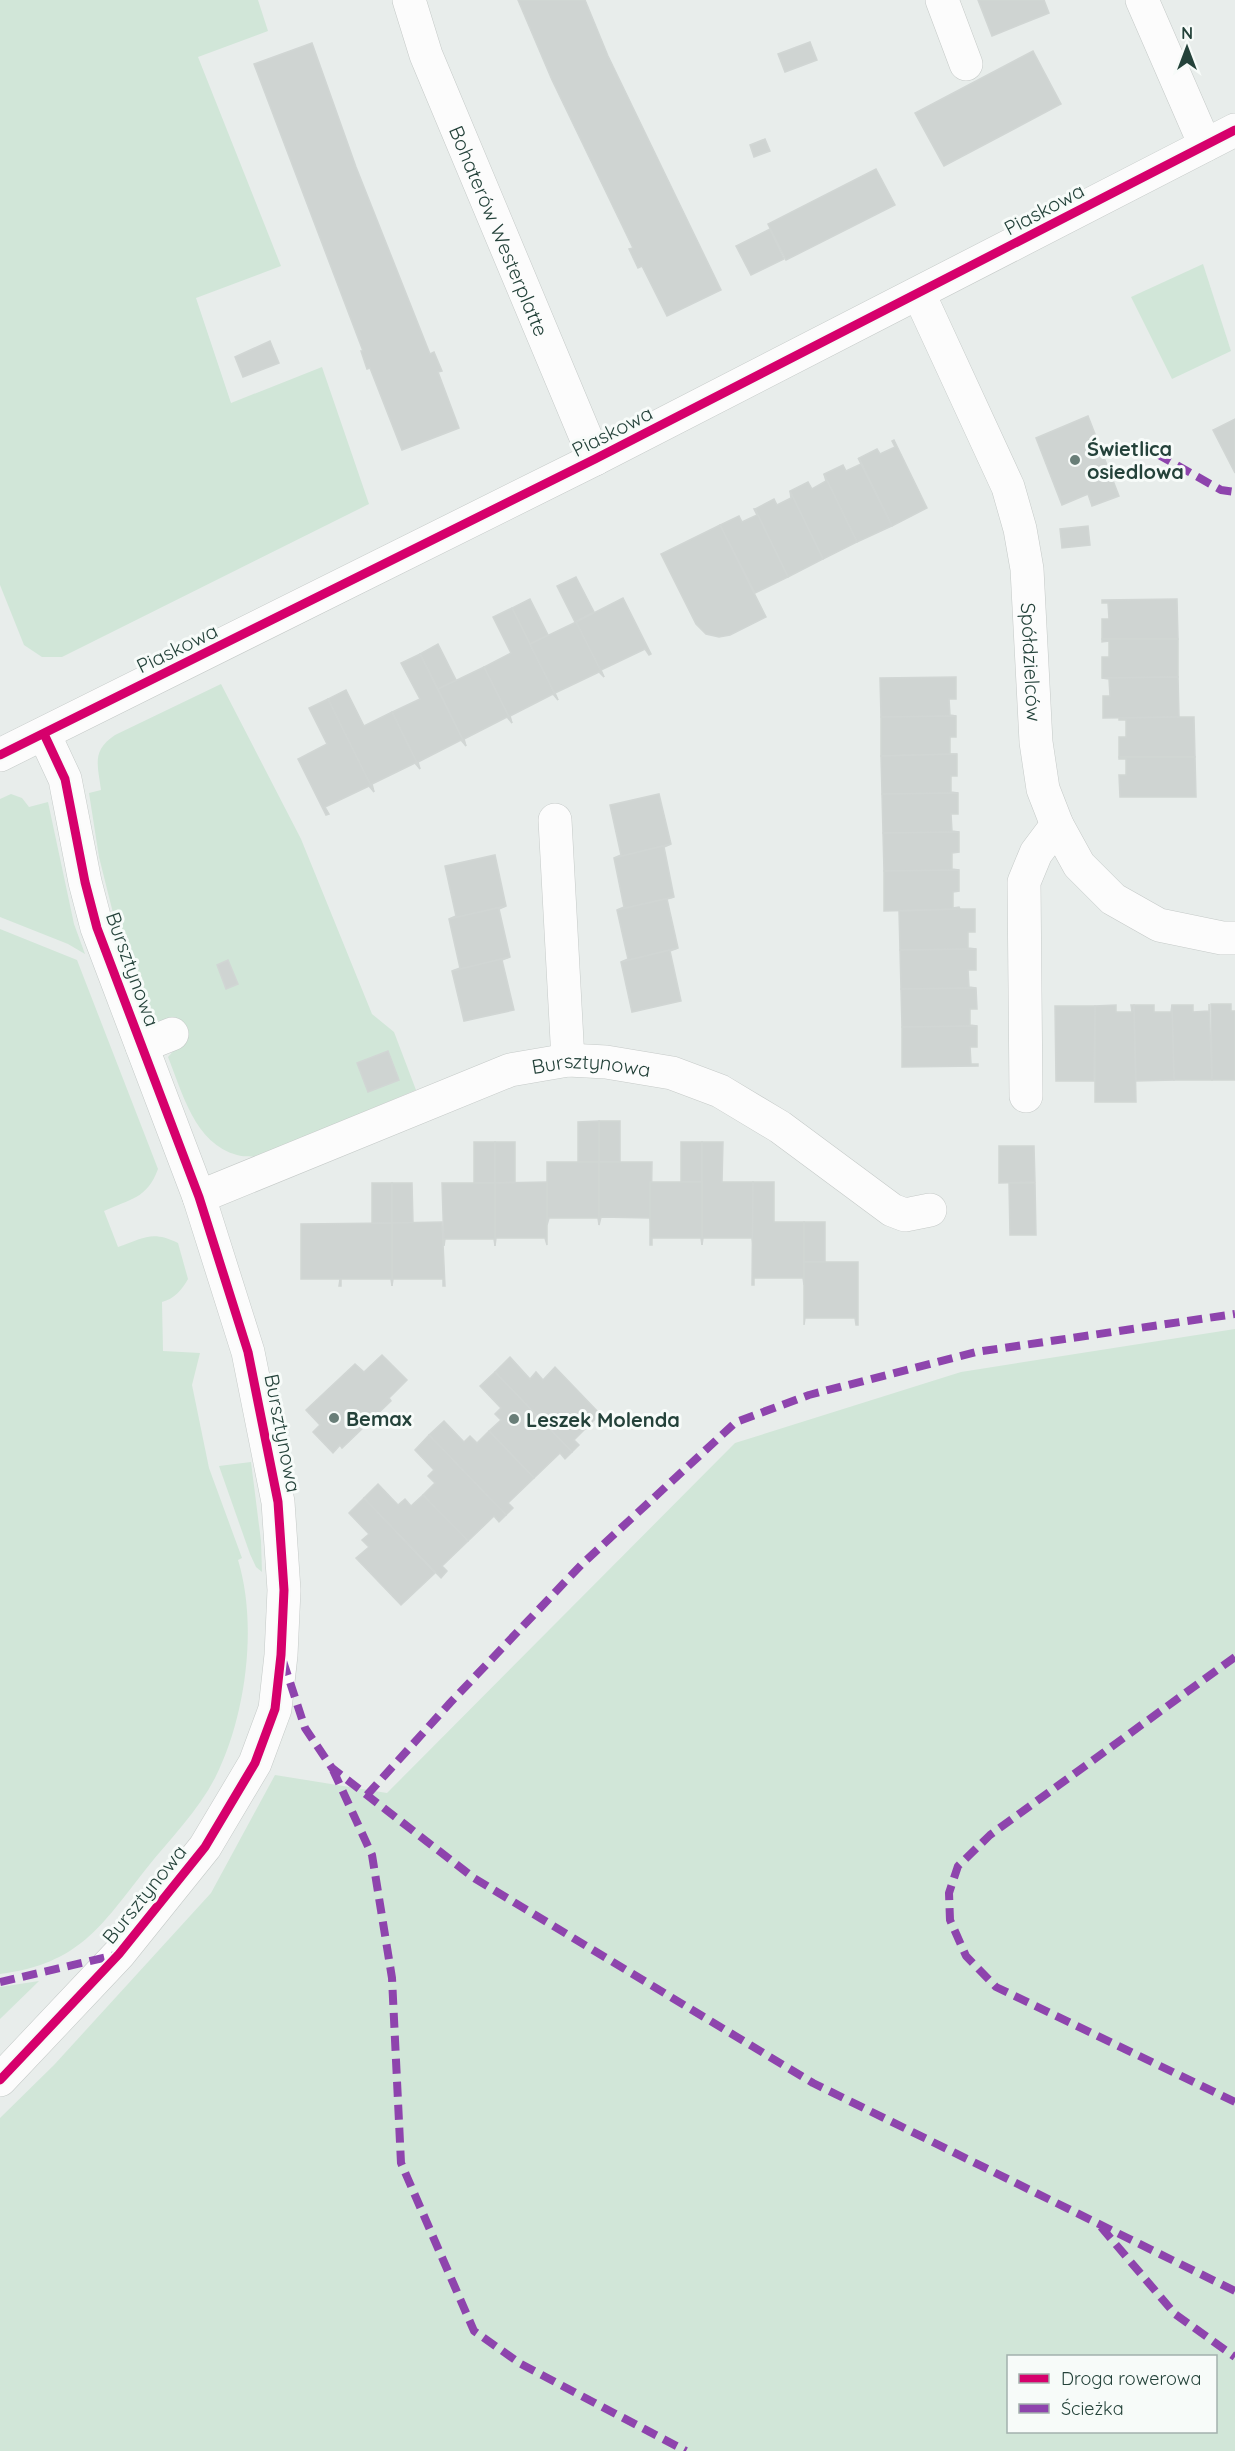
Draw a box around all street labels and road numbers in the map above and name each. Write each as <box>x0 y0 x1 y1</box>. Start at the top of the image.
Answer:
street label: Bohaterów Westerplatte <box>444 122 555 340</box>
street label: Piaskowa <box>1000 177 1088 241</box>
street label: Piaskowa <box>567 400 657 462</box>
street label: Spółdzielców <box>1016 602 1047 722</box>
street label: Piaskowa <box>132 618 222 678</box>
street label: Bursztynowa <box>101 908 165 1030</box>
street label: Bursztynowa <box>530 1047 653 1082</box>
street label: Bursztynowa <box>259 1372 307 1494</box>
street label: Bursztynowa <box>96 1839 192 1949</box>

